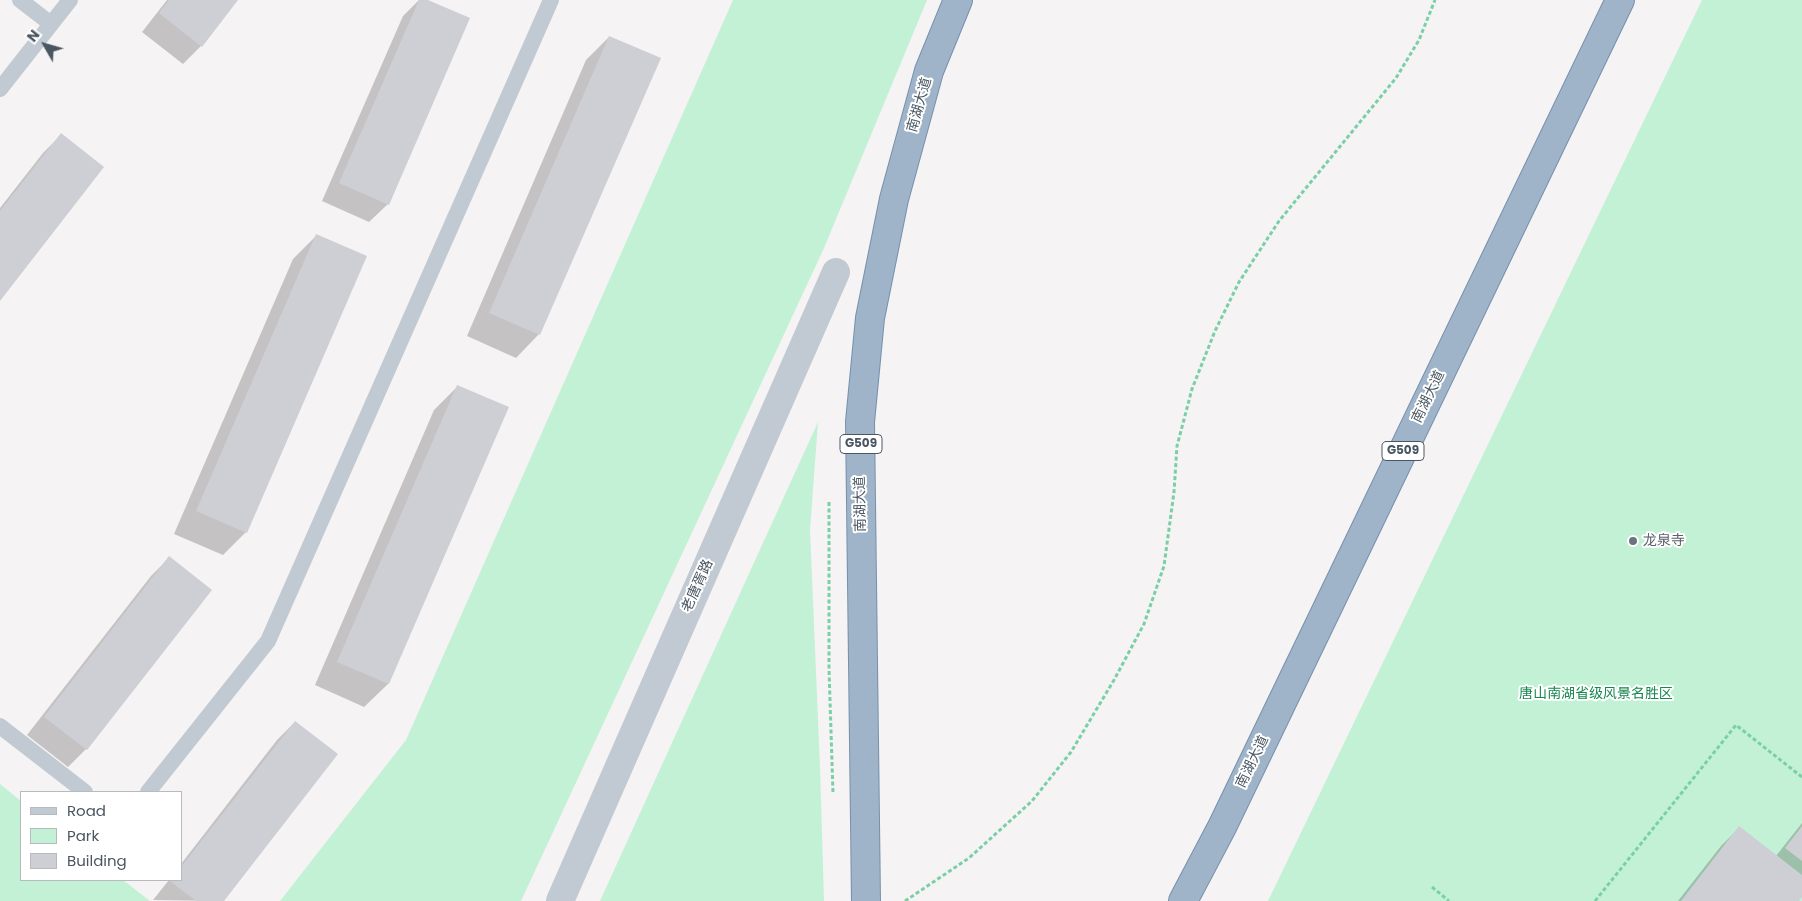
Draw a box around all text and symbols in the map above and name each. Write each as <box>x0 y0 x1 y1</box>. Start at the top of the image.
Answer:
north arrow <box>20 20 70 70</box>
text: N <box>22 25 44 46</box>
street label: 南湖大道 <box>904 76 936 134</box>
street label: 南湖大道 <box>1409 368 1449 426</box>
road number: G509 <box>840 434 882 454</box>
road number: G509 <box>1382 442 1424 461</box>
street label: 南湖大道 <box>852 476 870 532</box>
place label: 龙泉寺 <box>1643 533 1685 549</box>
marker: 龙泉寺 <box>1627 535 1639 547</box>
street label: 老唐胥路 <box>679 557 717 615</box>
park label: 唐山南湖省级风景名胜区 <box>1519 686 1673 702</box>
street label: 南湖大道 <box>1233 733 1273 791</box>
legend <box>20 791 182 881</box>
text: Road <box>67 800 106 821</box>
text: Park <box>67 825 99 846</box>
text: Building <box>67 850 127 871</box>

